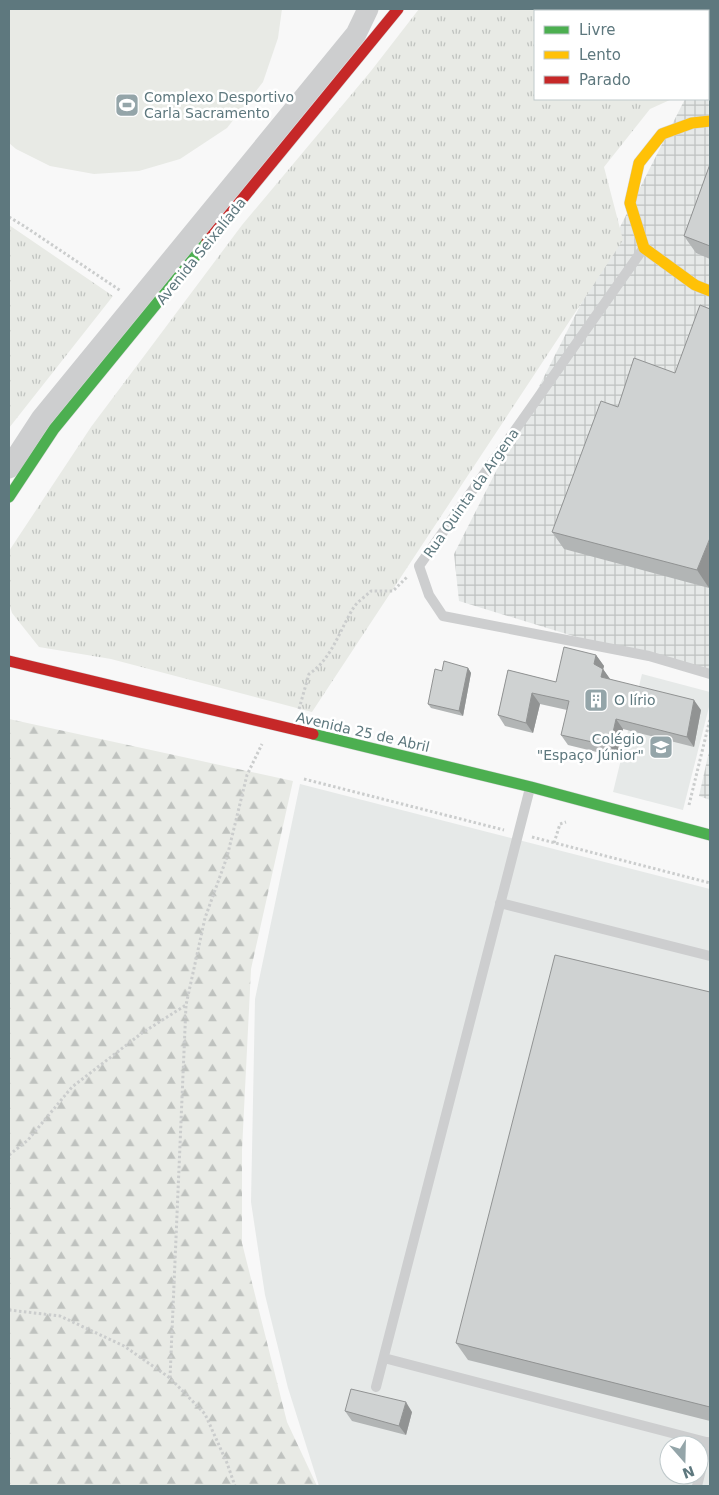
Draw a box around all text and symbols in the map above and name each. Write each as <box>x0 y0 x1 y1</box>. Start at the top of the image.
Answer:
legend <box>534 10 709 100</box>
text: Livre <box>579 21 615 39</box>
text: Lento <box>579 46 621 64</box>
text: Parado <box>579 71 631 89</box>
place label: Complexo Desportivo Carla Sacramento <box>144 89 294 121</box>
sports icon: Complexo Desportivo Carla Sacramento <box>114 92 140 118</box>
street label: Avenida Seixalíada <box>153 195 249 307</box>
street label: Rua Quinta da Argena <box>420 425 522 561</box>
building icon: O lírio <box>583 687 609 713</box>
place label: O lírio <box>614 692 655 708</box>
street label: Avenida 25 de Abril <box>295 709 431 755</box>
place label: Colégio "Espaço Júnior" <box>537 731 644 763</box>
school or university icon: Colégio "Espaço Júnior" <box>648 734 674 760</box>
north arrow <box>659 1435 709 1485</box>
text: N <box>680 1463 697 1482</box>

